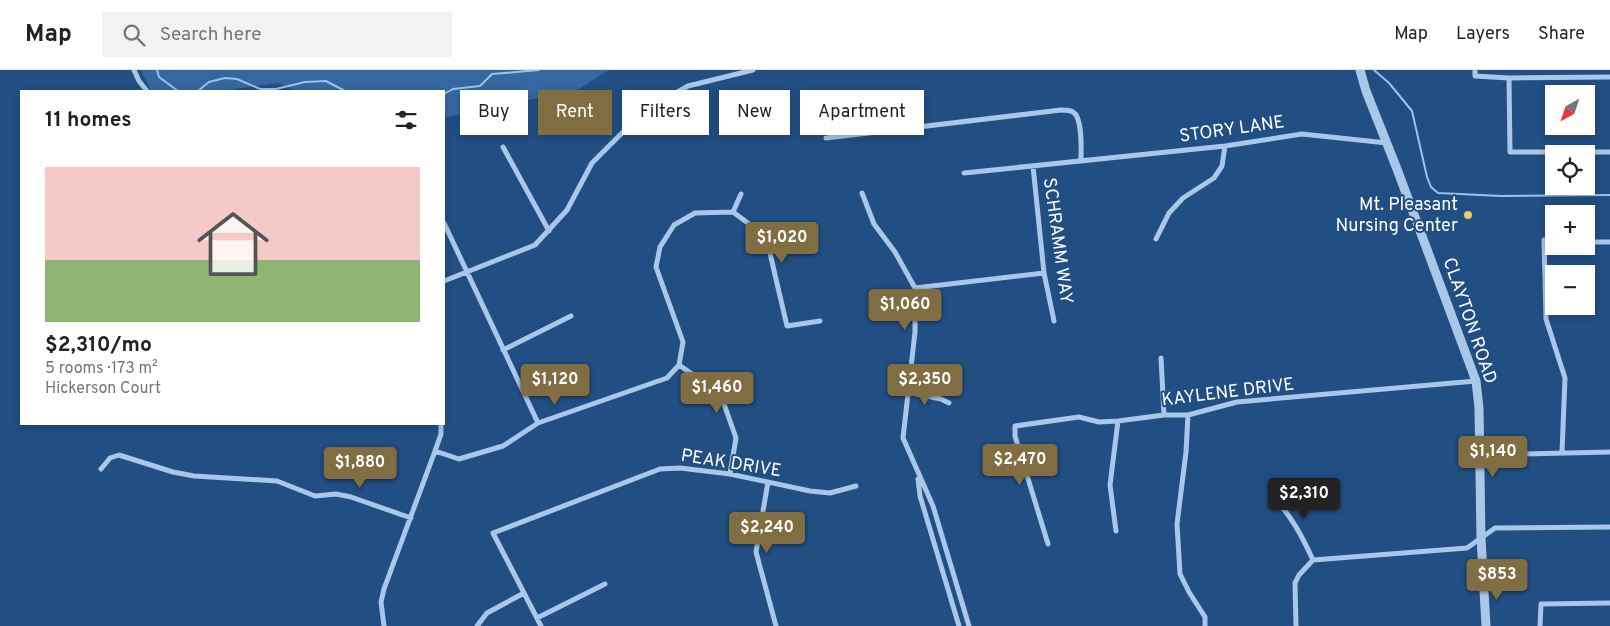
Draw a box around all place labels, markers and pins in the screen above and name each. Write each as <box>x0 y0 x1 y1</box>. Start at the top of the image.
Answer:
place label: Mt. Pleasant Nursing Center <box>1335 194 1458 238</box>
marker: Mt. Pleasant Nursing Center <box>1462 209 1474 221</box>
pin: $1,020 <box>741 222 823 264</box>
pin: $1,060 <box>864 288 946 331</box>
pin: $1,120 <box>514 364 596 406</box>
pin: $2,350 <box>884 364 966 406</box>
pin: $1,460 <box>676 372 758 414</box>
pin: $1,140 <box>1452 436 1534 478</box>
pin: $2,470 <box>979 444 1061 486</box>
pin: $1,880 <box>319 446 401 489</box>
pin: $2,310 <box>1263 478 1345 520</box>
pin: $2,240 <box>726 512 808 554</box>
pin: $853 <box>1467 558 1527 601</box>

